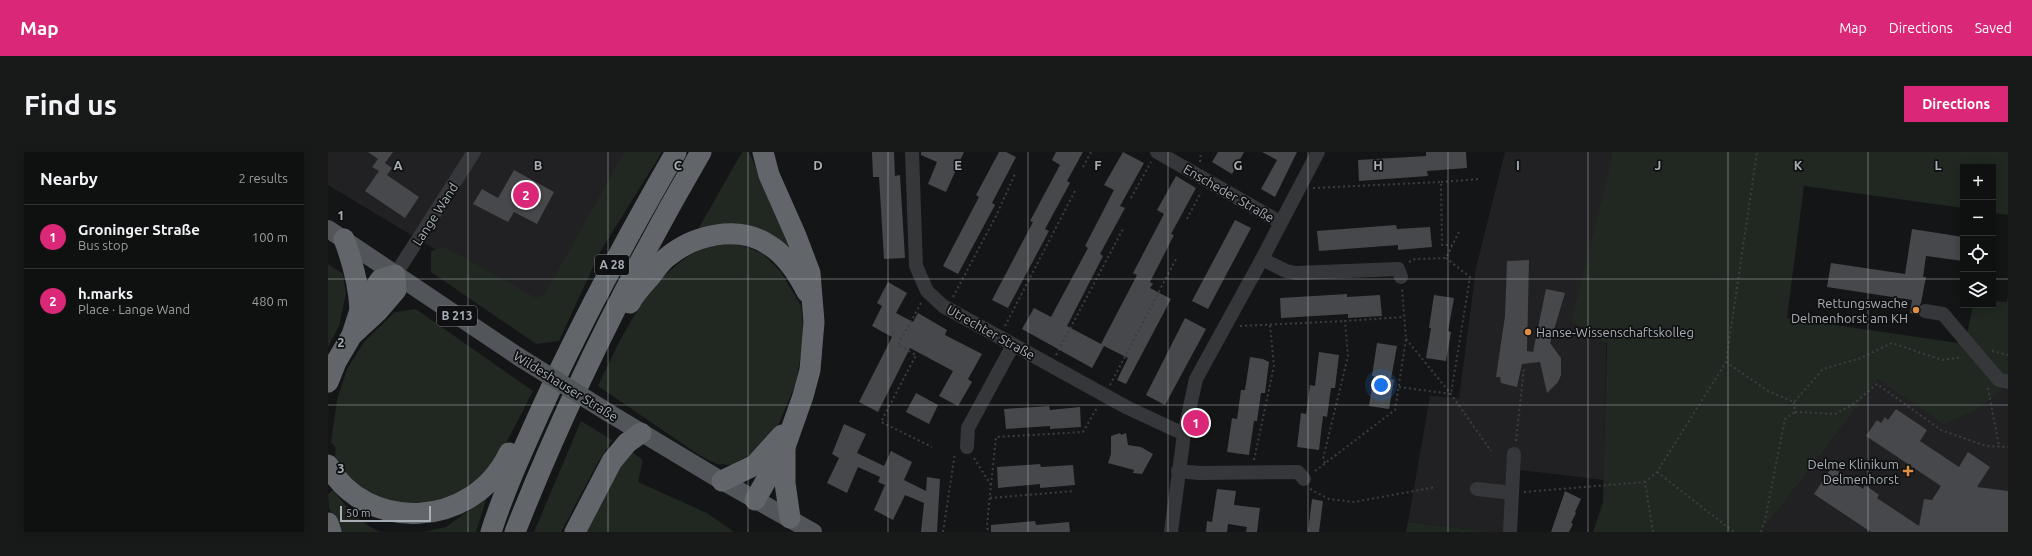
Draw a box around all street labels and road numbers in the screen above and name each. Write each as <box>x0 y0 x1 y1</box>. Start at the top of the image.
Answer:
street label: Enscheder Straße <box>1181 161 1277 225</box>
street label: Lange Wand <box>410 180 460 248</box>
road number: A 28 <box>595 255 629 275</box>
street label: Utrechter Straße <box>945 302 1037 362</box>
road number: B 213 <box>437 306 477 326</box>
street label: Wildeshauser Straße <box>511 348 621 424</box>

